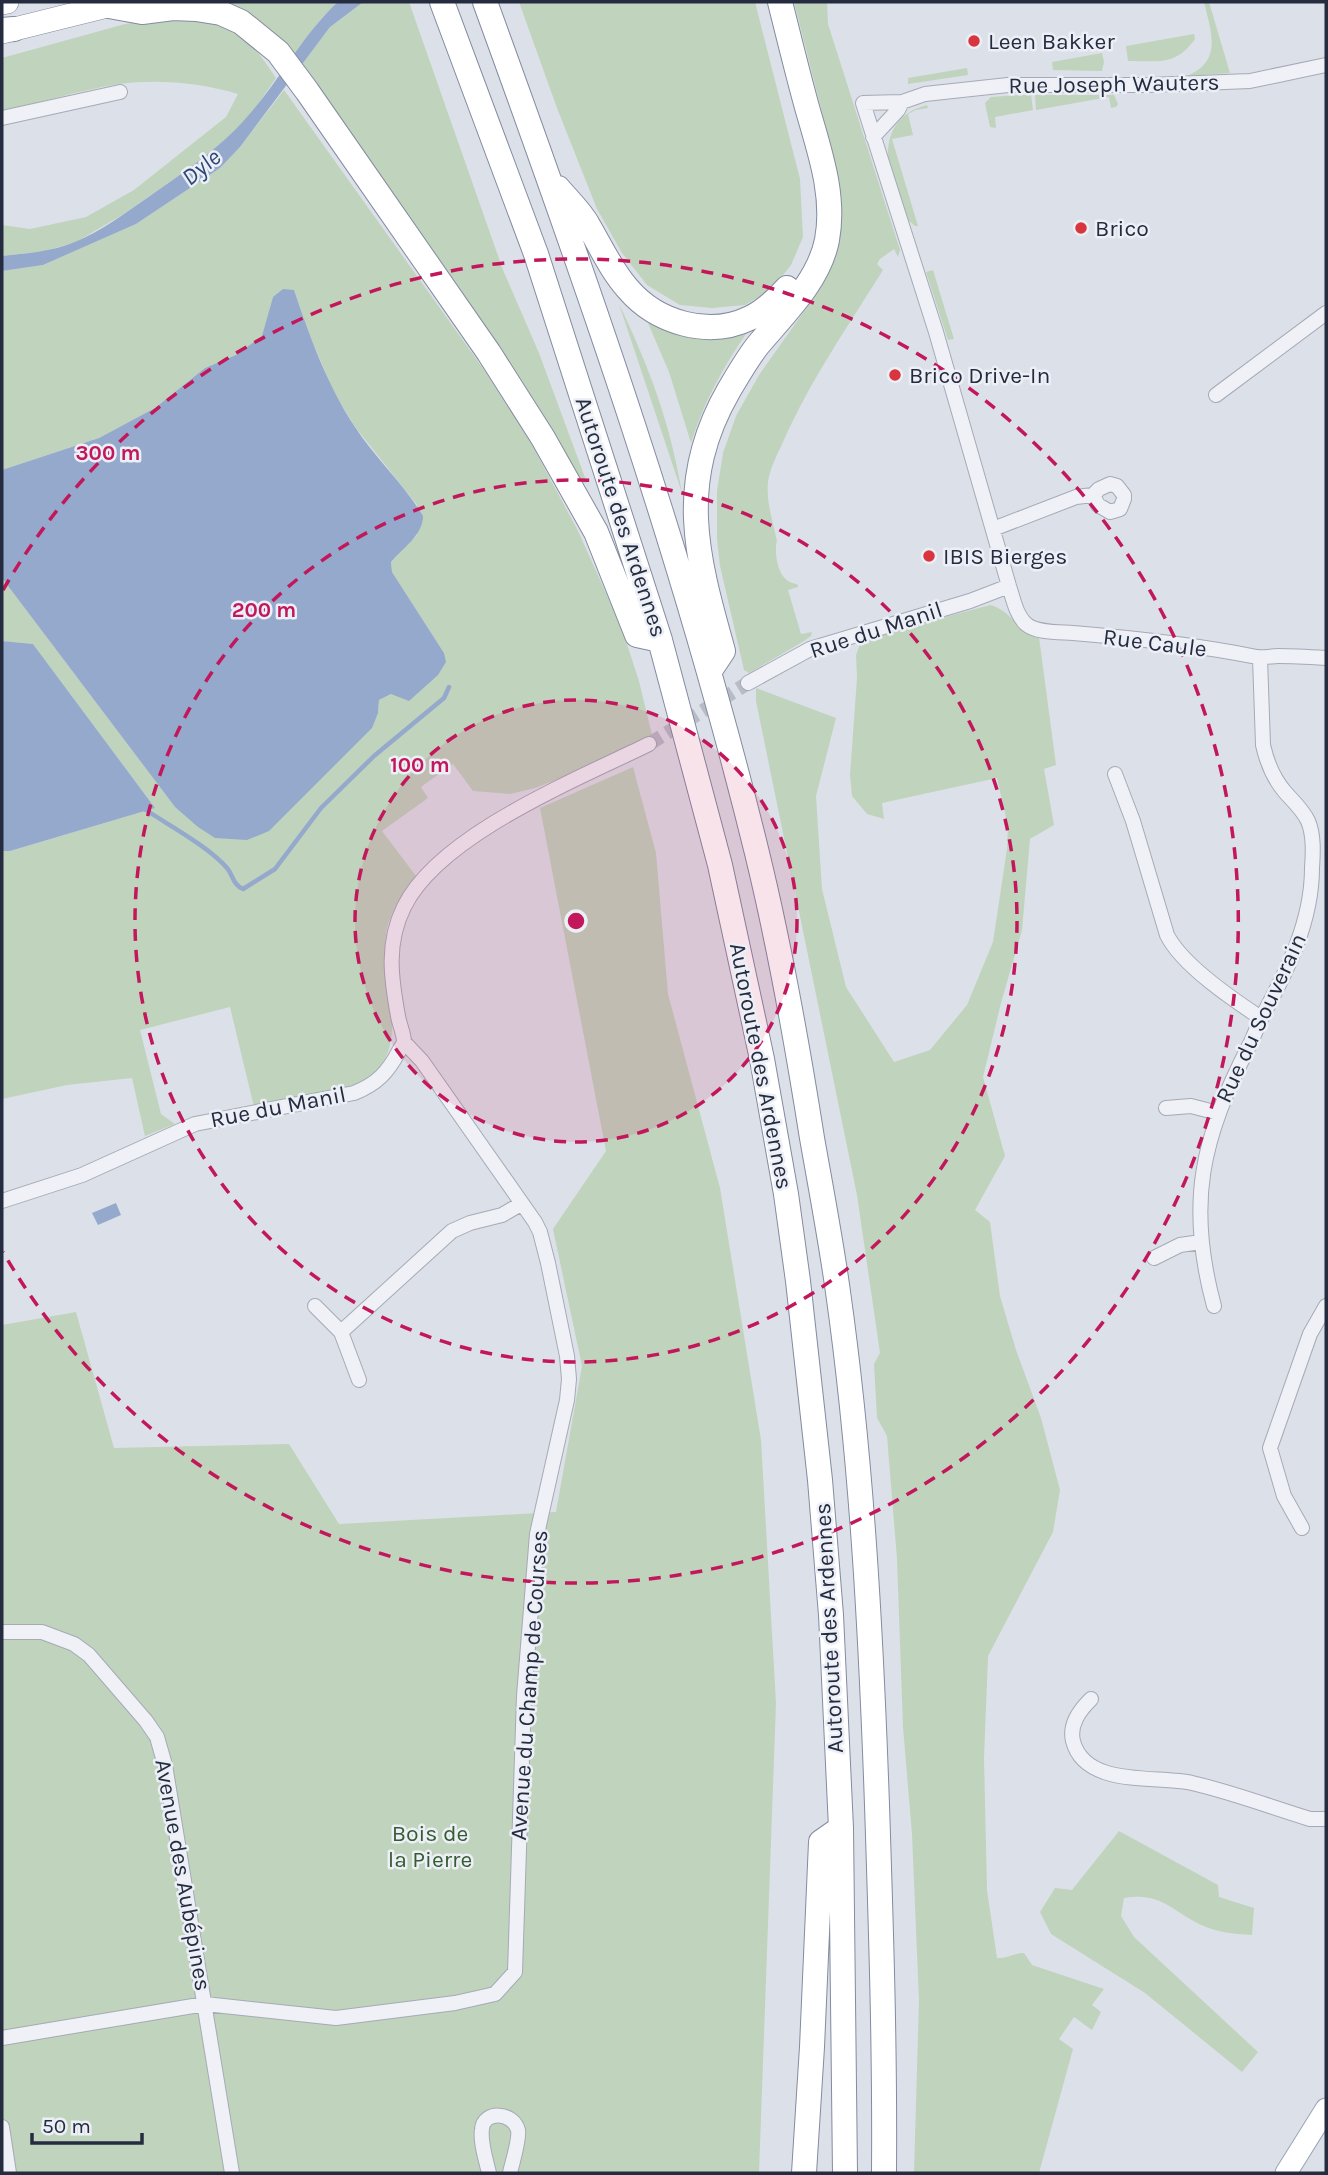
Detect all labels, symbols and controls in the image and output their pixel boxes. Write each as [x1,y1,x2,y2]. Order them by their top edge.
place label: Leen Bakker [988,28,1115,55]
marker: Leen Bakker [966,33,982,49]
street label: Rue Joseph Wauters [1008,69,1220,99]
water label: Dyle [176,143,226,191]
place label: Brico [1095,215,1149,242]
marker: Brico [1073,220,1089,236]
place label: Brico Drive-In [909,362,1050,389]
marker: Brico Drive-In [887,367,903,383]
street label: Autoroute des Ardennes [569,394,673,640]
text: 300 m [76,441,140,465]
place label: IBIS Bierges [943,543,1067,570]
marker: IBIS Bierges [921,548,937,564]
street label: Rue du Manil [806,596,946,664]
text: 200 m [232,598,296,622]
street label: Rue Caule [1102,623,1208,663]
text: 100 m [390,753,450,777]
centre of rings [564,909,588,933]
street label: Rue du Souverain [1210,929,1312,1107]
street label: Autoroute des Ardennes [724,940,798,1192]
street label: Rue du Manil [208,1081,348,1133]
street label: Autoroute des Ardennes [809,1502,849,1754]
street label: Avenue du Champ de Courses [505,1529,553,1841]
street label: Avenue des Aubépines [149,1757,217,1993]
park label: Bois de la Pierre [388,1820,472,1873]
scale bar [32,2102,142,2146]
text: 50 m [42,2114,91,2138]

